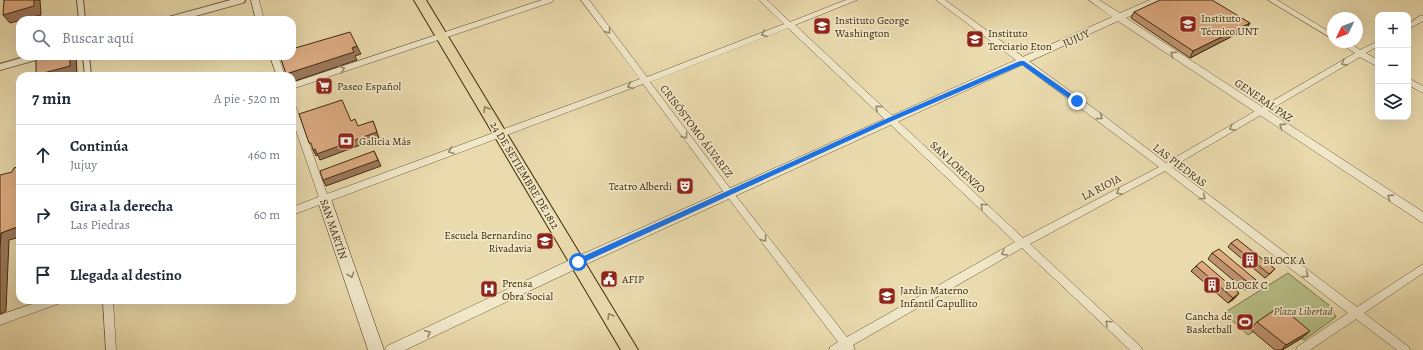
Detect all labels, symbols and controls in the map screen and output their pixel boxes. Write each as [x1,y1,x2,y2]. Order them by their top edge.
place label: Instituto Técnico UNT [1201,11,1258,39]
north arrow [1327,12,1363,48]
map controls [1375,12,1411,120]
button: + [1375,12,1411,48]
place label: Instituto George Washington [834,13,909,41]
school or university icon: Instituto Técnico UNT [1178,14,1198,34]
search box [16,16,296,60]
school or university icon: Instituto George Washington [812,16,832,36]
street label: JUJUY [1060,25,1093,51]
place label: Instituto Terciario Eton [988,26,1052,54]
icon: search [30,27,52,49]
one-way arrow [603,27,610,34]
text: Buscar aquí [62,28,134,48]
school or university icon: Instituto Terciario Eton [965,29,985,49]
one-way arrow [761,30,768,38]
button: − [1375,48,1411,84]
one-way arrow [1171,52,1178,59]
one-way arrow [1341,58,1348,65]
one-way arrow [339,65,346,74]
street label: GENERAL PAZ [1232,75,1296,126]
supermarket icon: Paseo Español [314,76,334,96]
place label: Paseo Español [337,79,401,94]
one-way arrow [626,81,633,89]
street label: CRISÓSTOMO ÁLVAREZ [657,82,737,181]
button: layers [1375,84,1411,120]
text: 7 min [32,87,71,110]
text: A pie · 520 m [214,90,280,107]
route end [1068,92,1086,110]
one-way arrow [875,105,882,112]
one-way arrow [483,106,491,113]
one-way arrow [1095,113,1102,120]
street label: 24 DE SETIEMBRE DE 1812 [486,119,563,232]
one-way arrow [1279,123,1286,131]
one-way arrow [1229,124,1236,131]
bank icon: Galicia Más [336,131,356,151]
one-way arrow [681,131,688,138]
place label: Galicia Más [359,134,411,149]
text: Continúa [70,136,128,156]
street label: SAN LORENZO [927,138,989,197]
street label: LAS PIEDRAS [1150,140,1210,191]
icon: ahead [32,144,54,166]
text: 460 m [248,146,280,163]
one-way arrow [447,147,454,155]
text: Jujuy [70,156,97,173]
street label: LA RIOJA [1079,171,1124,204]
theatre icon: Teatro Alberdi [675,176,695,196]
place label: Teatro Alberdi [609,179,672,194]
one-way arrow [1115,187,1123,194]
one-way arrow [1198,192,1205,199]
one-way arrow [1388,195,1395,202]
text: Gira a la derecha [70,196,173,216]
street label: SAN MARTÍN [316,197,351,261]
icon: right [32,204,54,226]
one-way arrow [980,204,987,211]
text: 60 m [254,206,280,223]
text: Las Piedras [70,216,130,233]
place label: Escuela Bernardino Rivadavia [444,228,533,256]
school or university icon: Escuela Bernardino Rivadavia [535,231,555,251]
one-way arrow [760,235,767,242]
one-way arrow [1001,249,1008,256]
building icon: BLOCK A [1240,250,1260,270]
route start [569,253,587,271]
place label: BLOCK A [1263,253,1306,268]
icon: arrive [32,264,54,286]
text: Llegada al destino [70,265,182,285]
public building icon: AFIP [599,269,619,289]
one-way arrow [1302,271,1309,278]
one-way arrow [346,272,354,279]
place label: AFIP [621,272,644,287]
building icon: BLOCK C [1202,275,1222,295]
place label: Prensa Obra Social [502,276,554,304]
place label: BLOCK C [1225,278,1268,293]
hospital icon: Prensa Obra Social [479,279,499,299]
place label: Jardin Materno Infantil Capullito [900,283,978,311]
school or university icon: Jardin Materno Infantil Capullito [877,286,897,306]
park label: Plaza Libertad [1273,304,1333,319]
place label: Cancha de Basketball [1185,309,1232,337]
sports icon: Cancha de Basketball [1235,312,1255,332]
one-way arrow [607,314,615,321]
one-way arrow [1105,321,1113,328]
one-way arrow [423,330,431,338]

